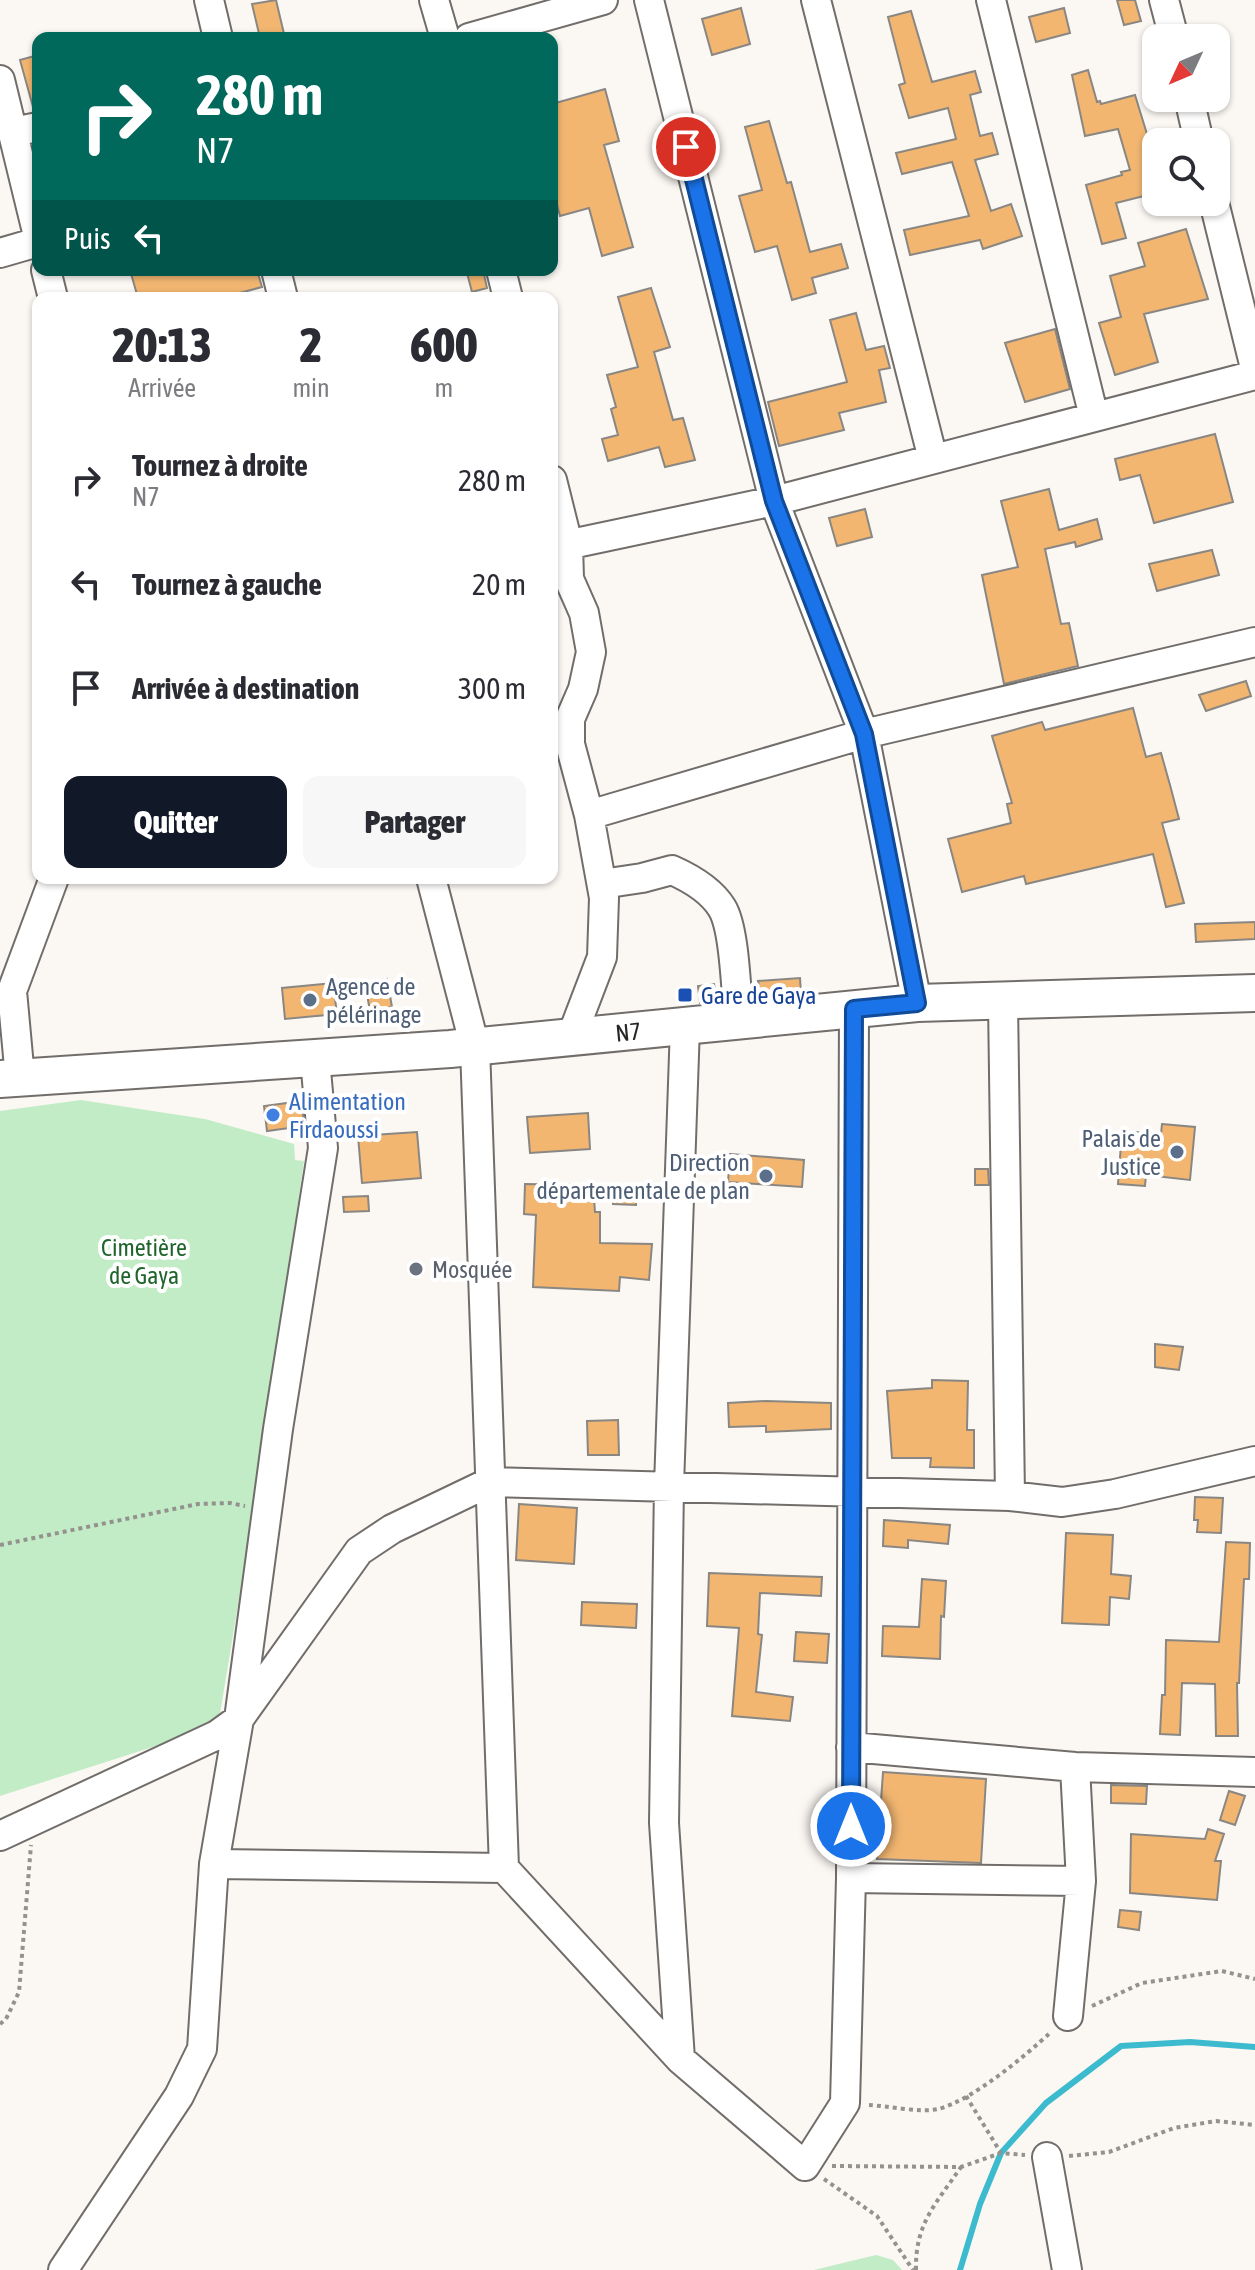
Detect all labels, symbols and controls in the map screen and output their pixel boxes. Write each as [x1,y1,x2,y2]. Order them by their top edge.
north arrow [1142,24,1230,112]
map controls [1142,24,1230,216]
text: 280 m [196,63,323,127]
icon: right [64,64,168,168]
pin [652,113,720,181]
icon: arrive [664,125,708,169]
button: search [1142,128,1230,216]
text: N7 [196,129,234,171]
icon: left [127,216,171,260]
text: Puis [64,221,111,255]
text: 20:13 [112,317,212,372]
text: 2 [300,317,322,372]
text: 600 [410,317,478,372]
text: Arrivée [128,373,196,403]
text: min [292,373,330,403]
text: m [434,373,453,403]
text: Tournez à droite [132,448,308,482]
icon: right [64,458,108,502]
text: 280 m [458,463,526,497]
text: N7 [132,482,160,512]
icon: left [64,562,108,606]
text: Tournez à gauche [132,567,322,601]
text: 20 m [472,567,526,601]
icon: arrive [64,666,108,710]
text: Arrivée à destination [132,671,359,705]
text: 300 m [458,671,526,705]
button: Quitter [64,776,287,868]
button: Partager [303,776,526,868]
place label: Agence de pélérinage [326,973,421,1028]
place label: Gare de Gaya [701,982,816,1009]
marker: Gare de Gaya [676,986,694,1004]
marker: Agence de pélérinage [301,991,319,1009]
street label: N7 [614,1017,642,1046]
place label: Alimentation Firdaoussi [289,1088,406,1143]
marker: Alimentation Firdaoussi [264,1106,282,1124]
place label: Palais de Justice [1081,1125,1161,1180]
marker: Palais de Justice [1168,1143,1186,1161]
place label: Direction départementale de plan [536,1149,750,1204]
marker: Direction départementale de plan [757,1167,775,1185]
park label: Cimetière de Gaya [101,1234,187,1289]
place label: Mosquée [432,1256,512,1283]
marker: Mosquée [407,1260,425,1278]
position arrow [809,1784,893,1868]

